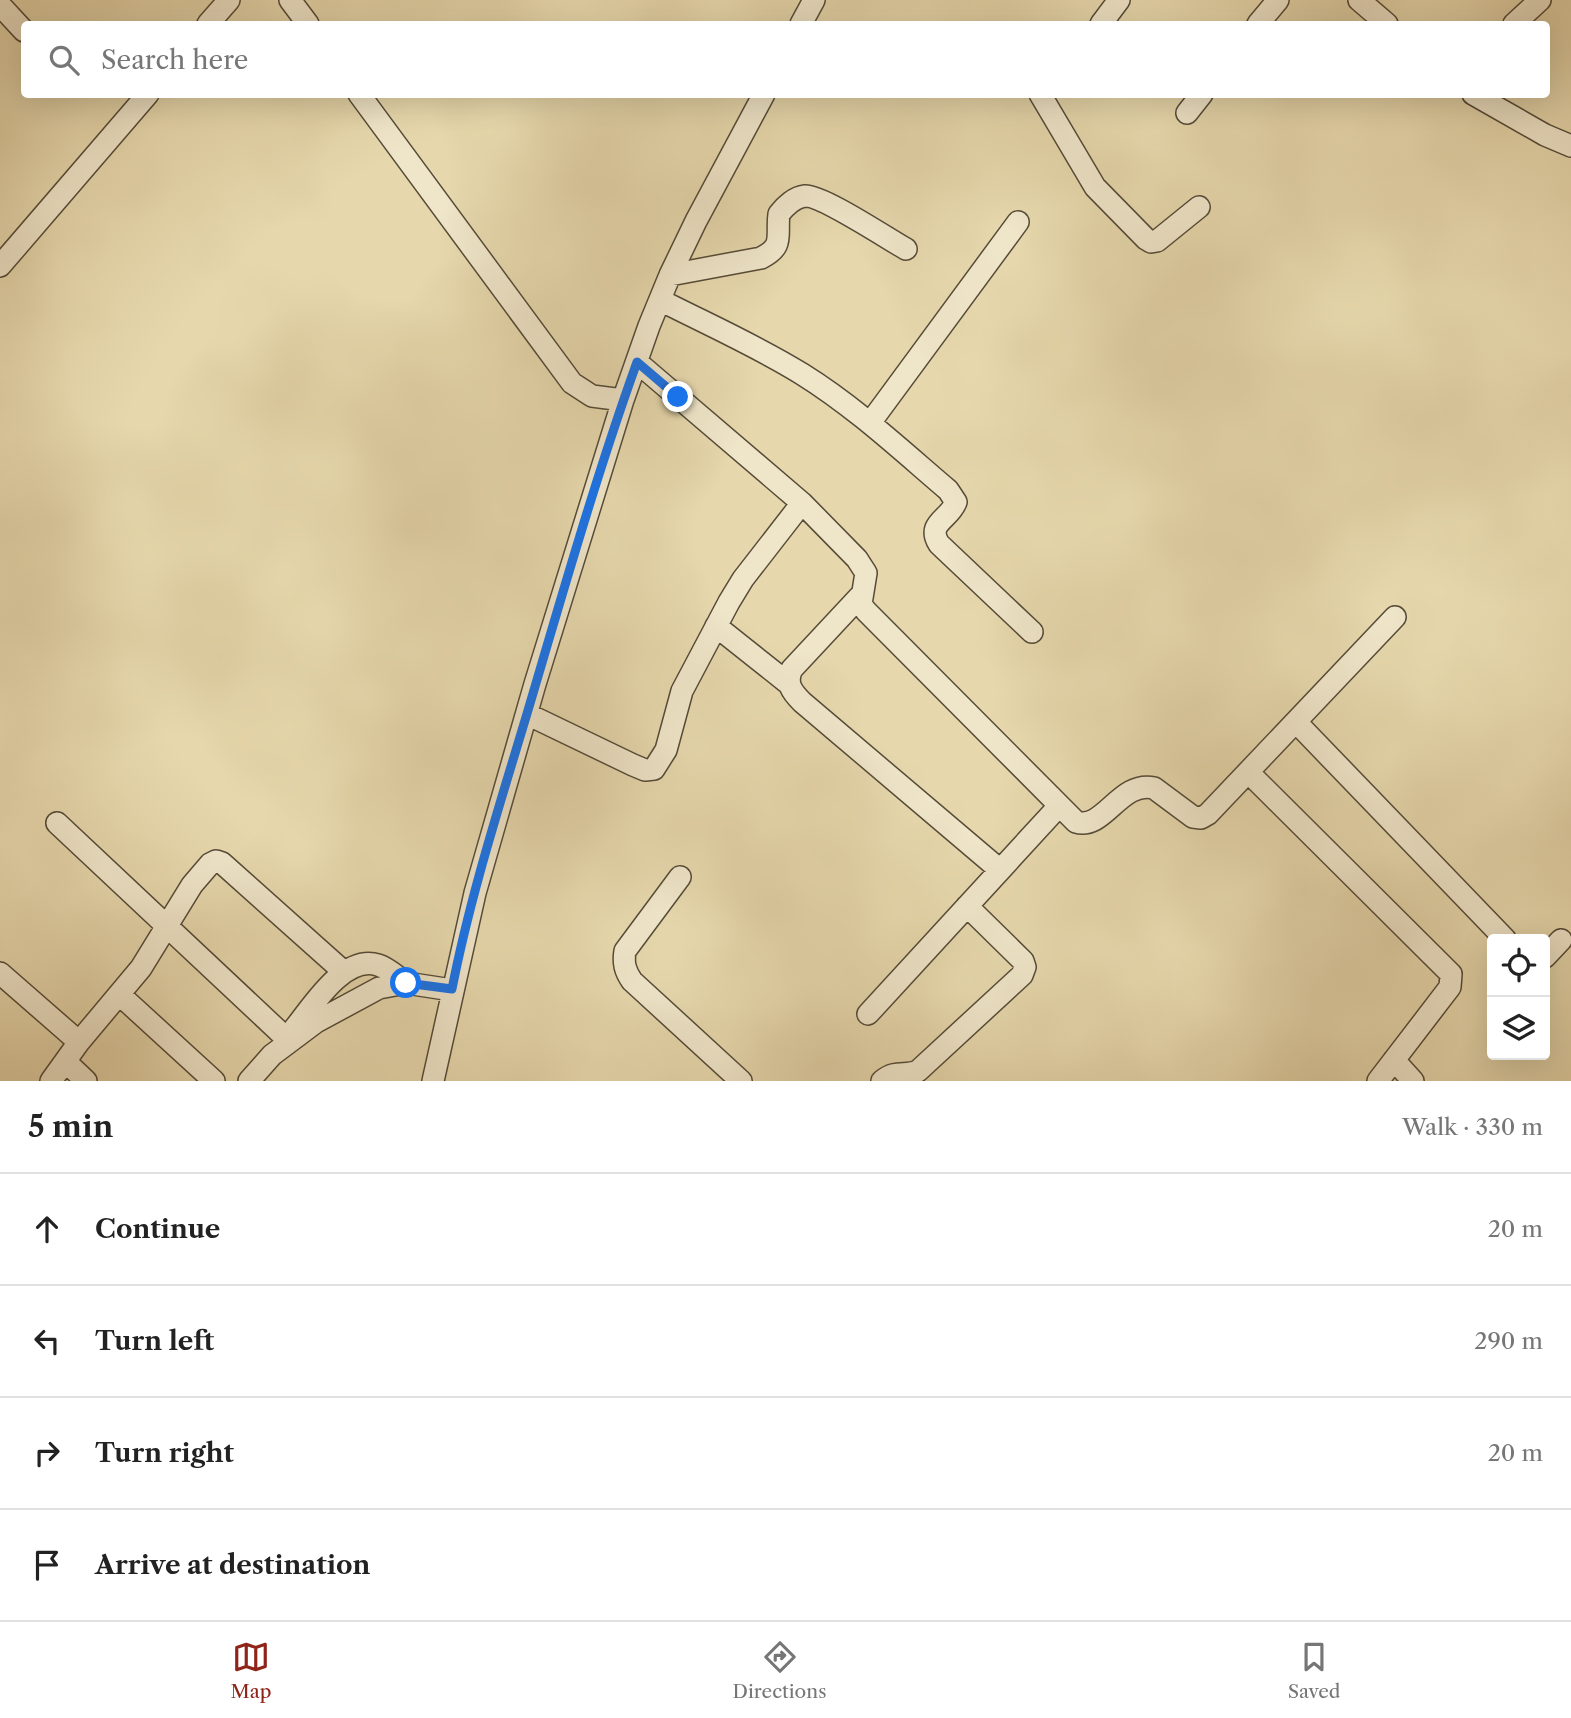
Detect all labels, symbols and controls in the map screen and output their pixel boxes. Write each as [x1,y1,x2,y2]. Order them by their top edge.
search box [21,21,1550,98]
icon: search [45,41,83,79]
text: Search here [101,44,248,76]
route end [662,381,693,412]
map controls [1487,934,1550,1060]
button: locate [1487,934,1550,997]
route start [390,967,421,998]
button: layers [1487,997,1550,1060]
text: 5 min [28,1108,113,1145]
text: Walk · 330 m [1402,1113,1543,1141]
icon: ahead [28,1210,66,1248]
text: Continue [95,1213,220,1245]
text: 20 m [1488,1215,1543,1243]
icon: left [28,1322,66,1360]
text: Turn left [95,1325,214,1357]
text: 290 m [1474,1327,1543,1355]
icon: right [28,1434,66,1472]
text: Turn right [95,1437,234,1469]
text: 20 m [1488,1439,1543,1467]
icon: arrive [28,1546,66,1584]
text: Arrive at destination [95,1549,370,1581]
tab: Map [231,1638,271,1703]
tab: Directions [733,1638,826,1703]
tab: Saved [1288,1638,1340,1703]

